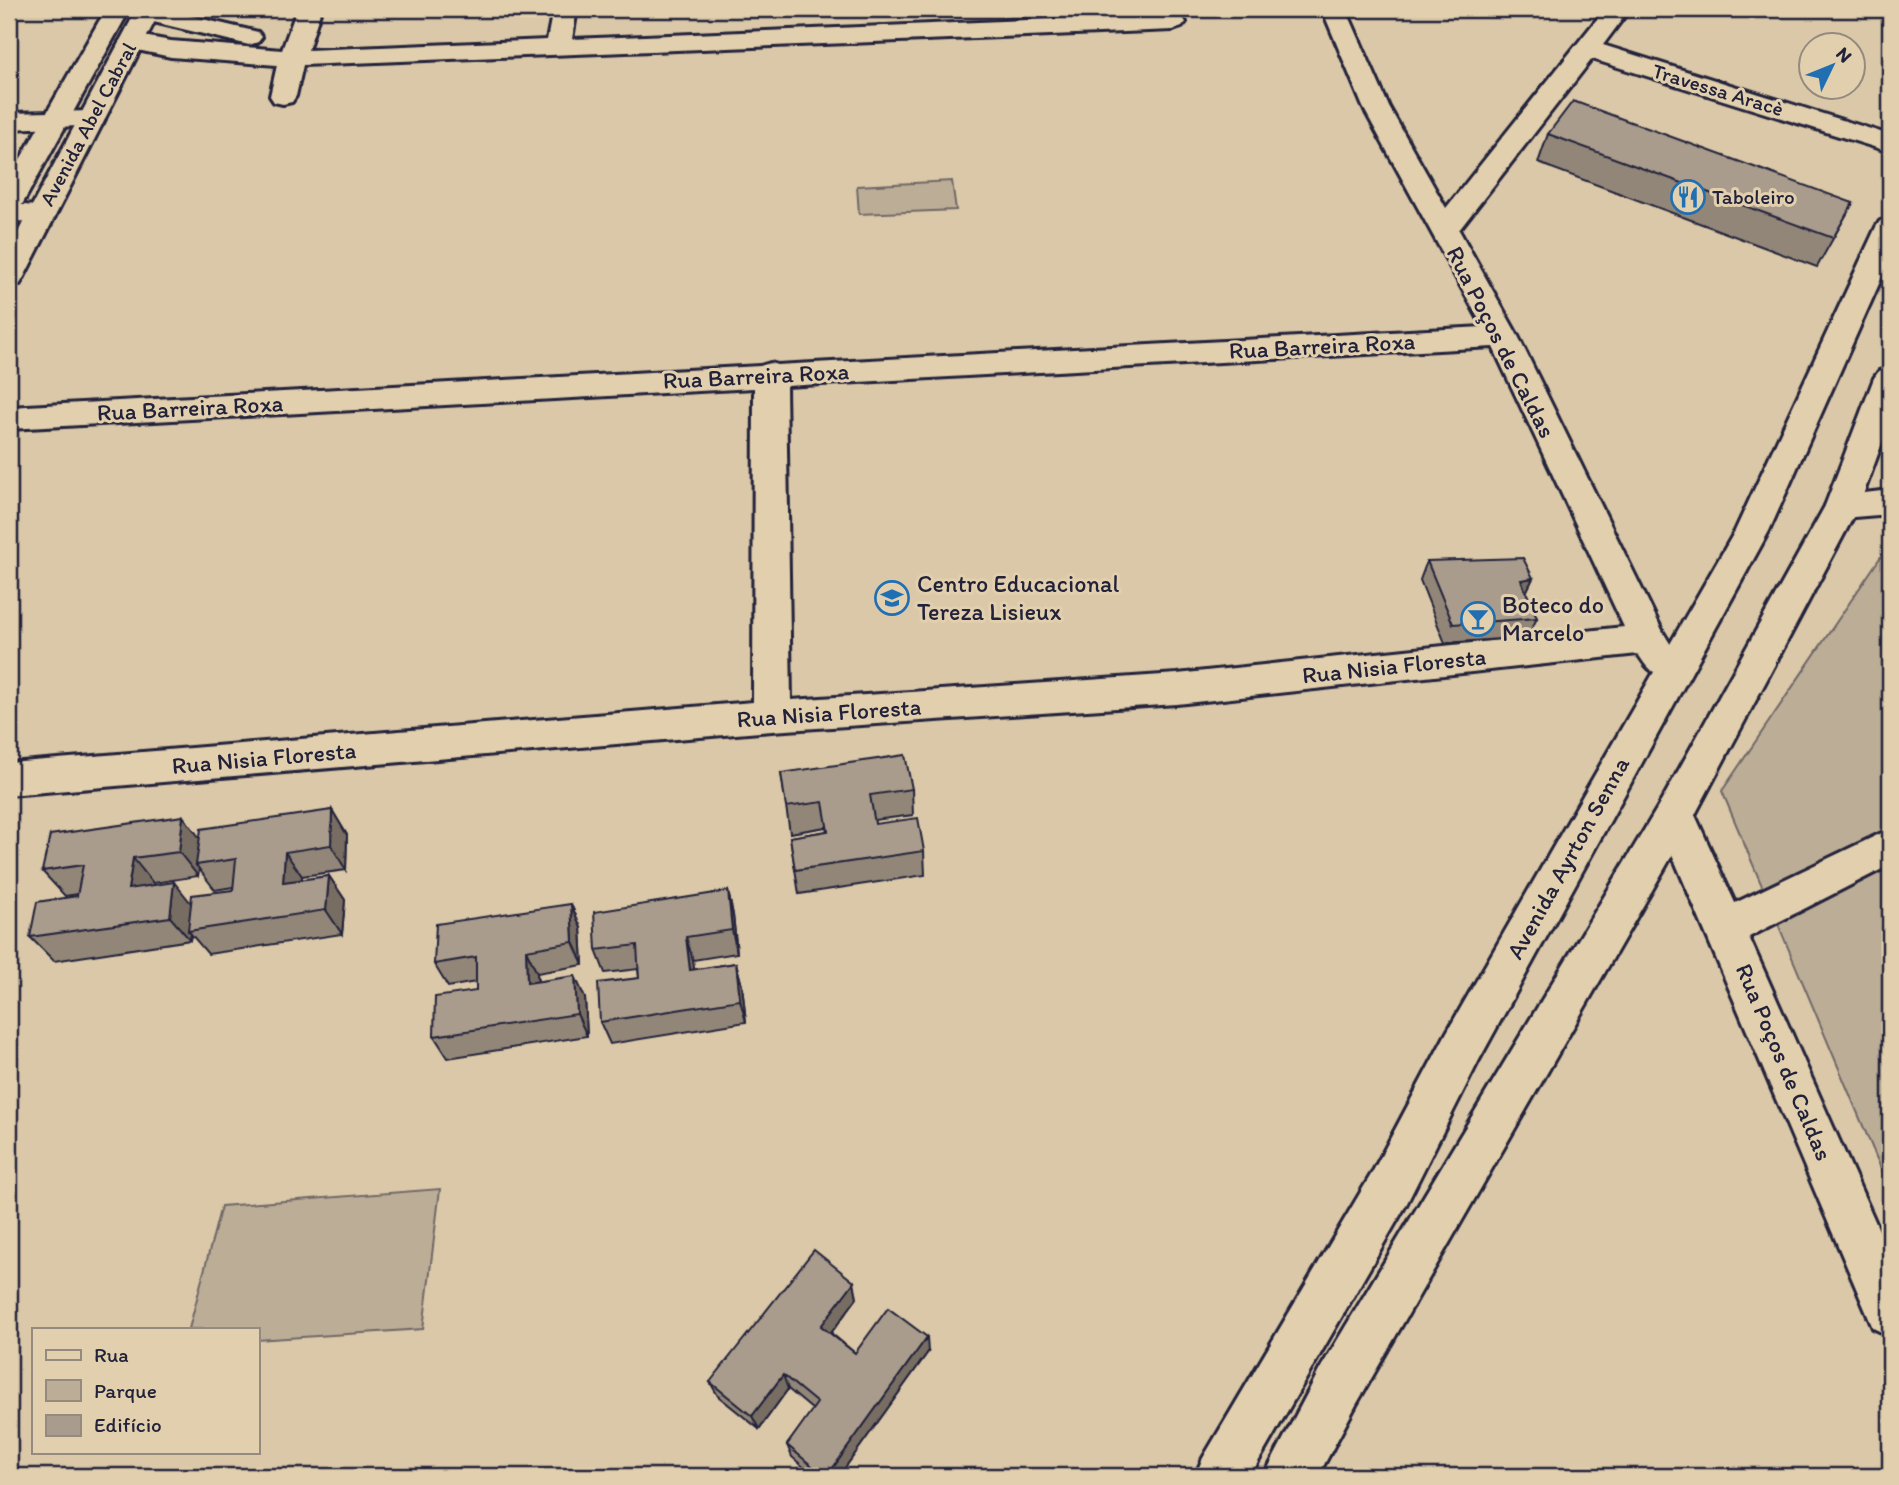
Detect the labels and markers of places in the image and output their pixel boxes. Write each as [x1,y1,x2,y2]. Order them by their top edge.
restaurant icon: Taboleiro [1669,178,1707,216]
place label: Taboleiro [1712,184,1795,209]
place label: Centro Educacional Tereza Lisieux [917,569,1119,626]
school or university icon: Centro Educacional Tereza Lisieux [873,579,911,617]
place label: Boteco do Marcelo [1502,590,1604,647]
bar icon: Boteco do Marcelo [1459,600,1497,638]

